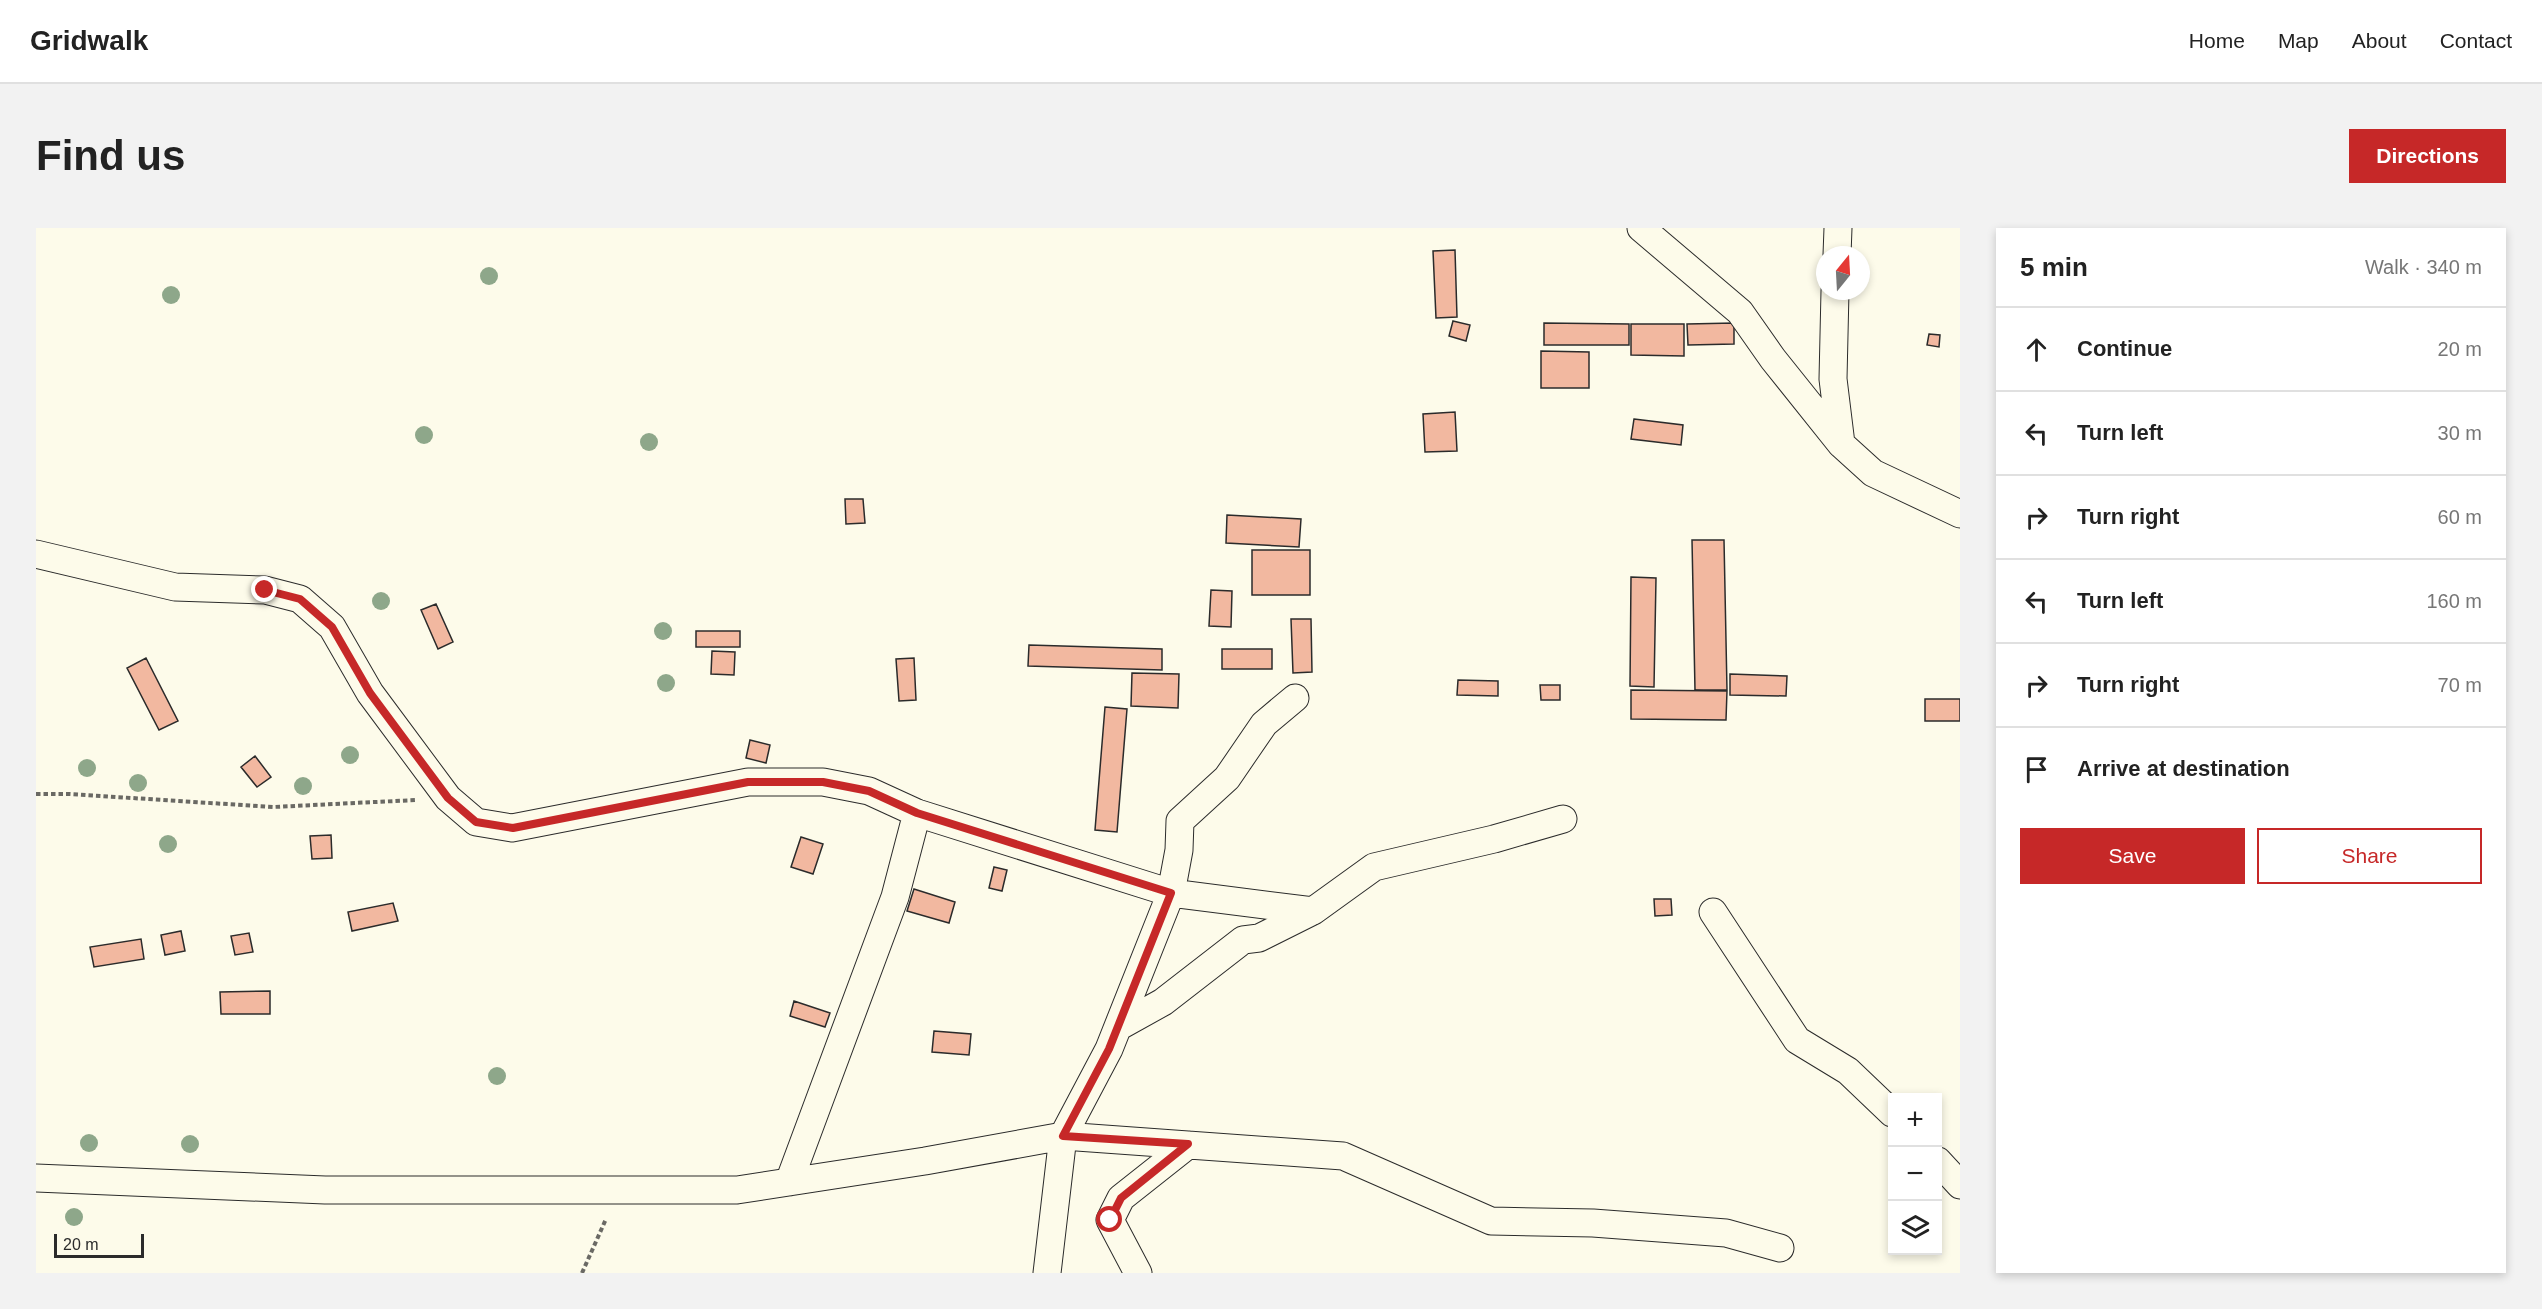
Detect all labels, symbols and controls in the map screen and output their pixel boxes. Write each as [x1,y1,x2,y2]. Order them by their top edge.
text: Gridwalk [30,25,148,56]
text: Home [2189,29,2245,52]
text: Map [2278,29,2319,52]
text: About [2352,29,2407,52]
text: Contact [2440,29,2512,52]
button: Directions [2349,129,2506,183]
text: Find us [36,132,185,179]
north arrow [1816,246,1870,300]
text: 5 min [2020,252,2088,282]
text: Walk · 340 m [2365,256,2482,278]
icon: ahead [2020,333,2053,366]
text: Continue [2077,336,2172,361]
text: 20 m [2438,338,2482,360]
icon: left [2020,417,2053,450]
text: Turn left [2077,420,2163,445]
text: 30 m [2438,422,2482,444]
icon: right [2020,501,2053,534]
text: Turn right [2077,504,2179,529]
text: 60 m [2438,506,2482,528]
route end [251,576,277,602]
icon: left [2020,585,2053,618]
text: Turn left [2077,588,2163,613]
text: 160 m [2426,590,2482,612]
icon: right [2020,669,2053,702]
text: Turn right [2077,672,2179,697]
text: 70 m [2438,674,2482,696]
icon: arrive [2020,753,2053,786]
text: Arrive at destination [2077,756,2290,781]
button: Save [2020,828,2245,884]
button: Share [2257,828,2482,884]
map controls [1888,1093,1942,1255]
button: + [1888,1093,1942,1147]
button: − [1888,1147,1942,1201]
button: layers [1888,1201,1942,1255]
route start [1096,1206,1122,1232]
scale bar [54,1231,144,1258]
text: 20 m [63,1236,99,1253]

